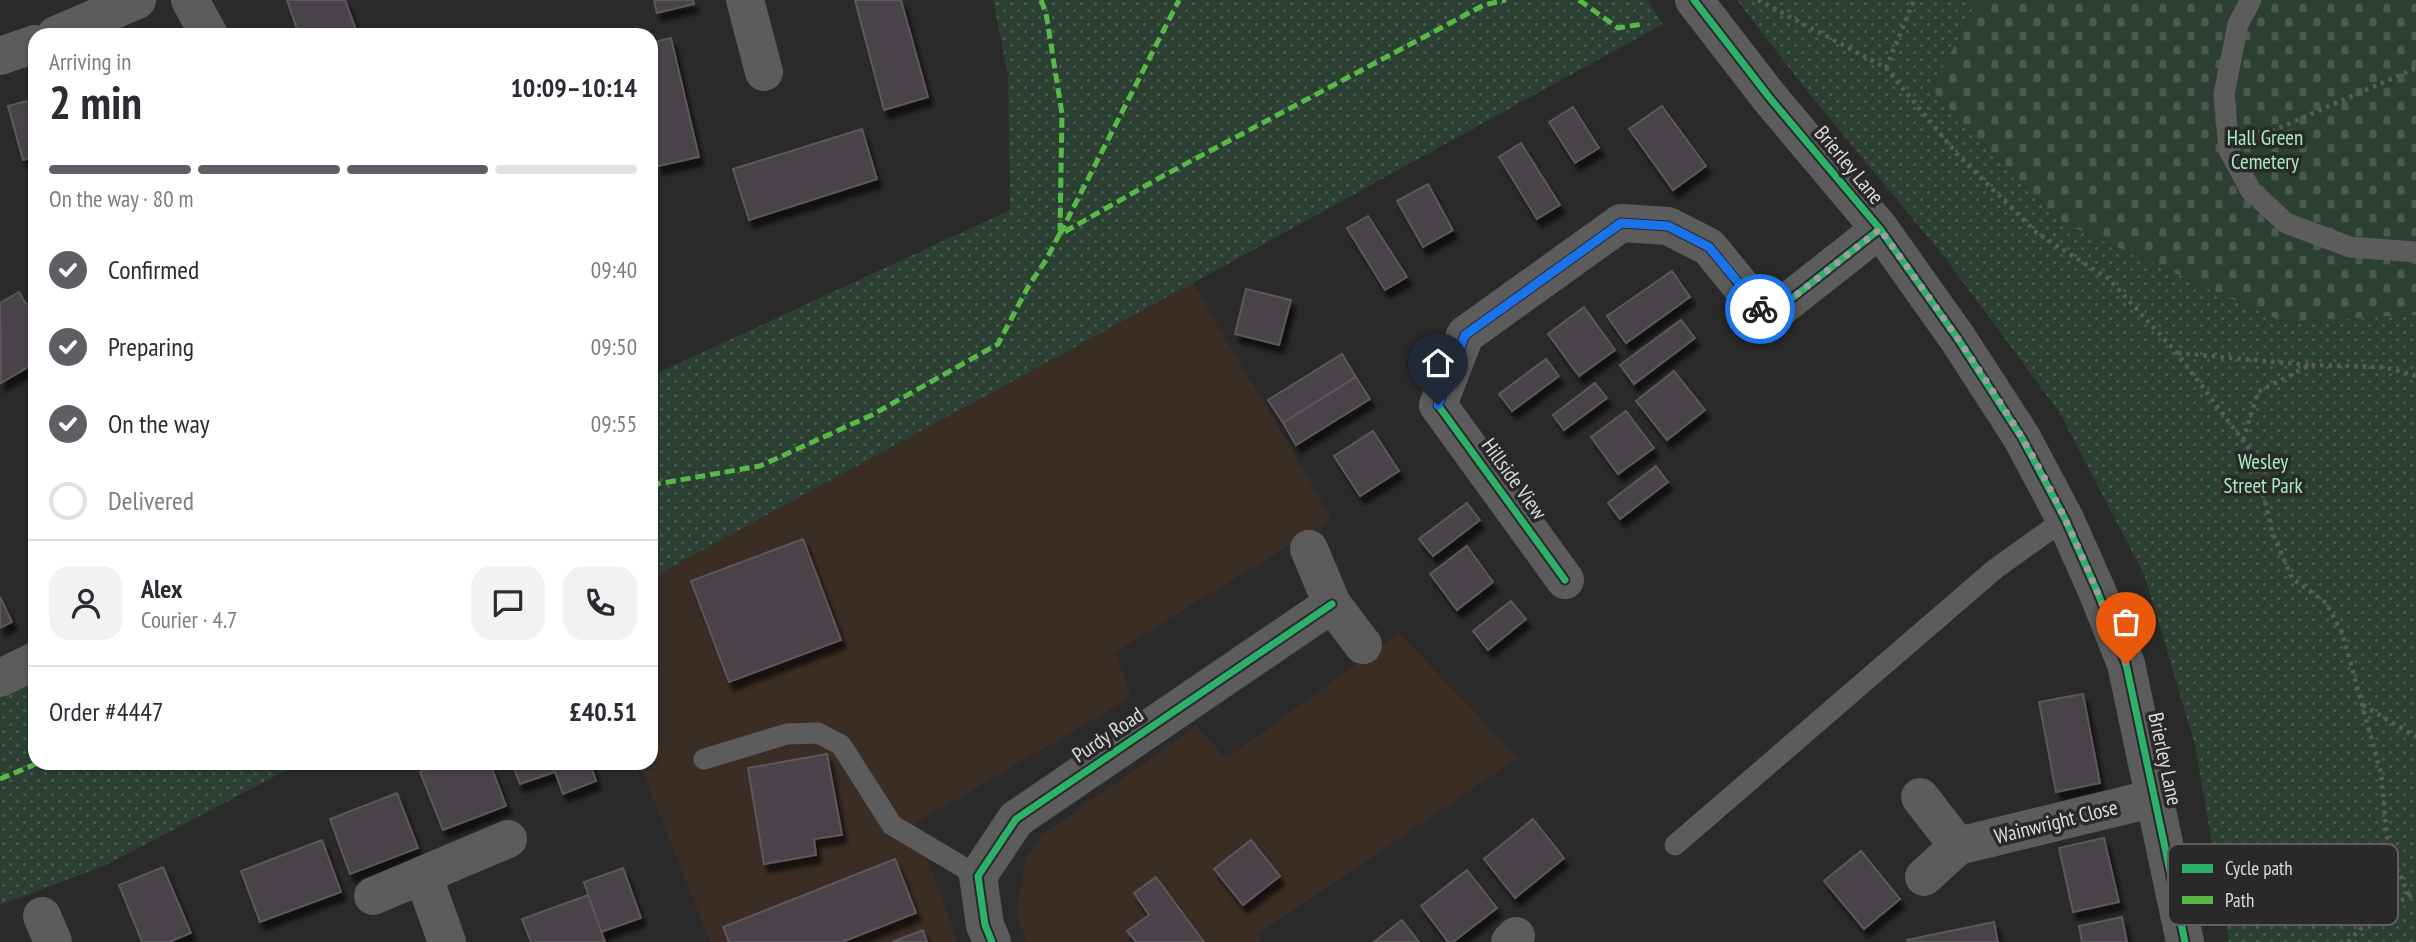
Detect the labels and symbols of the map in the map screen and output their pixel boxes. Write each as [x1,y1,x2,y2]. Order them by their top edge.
street label: Brierley Lane [1809,120,1890,209]
park label: Hall Green Cemetery [2227,124,2303,175]
courier [1725,274,1795,344]
pin [1408,333,1468,405]
street label: Hillside View [1476,433,1553,525]
park label: Wesley Street Park [2223,448,2303,499]
pin [2096,592,2156,664]
street label: Purdy Road [1067,701,1149,768]
street label: Brierley Lane [2142,710,2188,808]
street label: Wainwright Close [1991,793,2120,850]
legend [2168,844,2398,925]
text: Cycle path [2225,856,2293,880]
text: Path [2225,888,2254,912]

